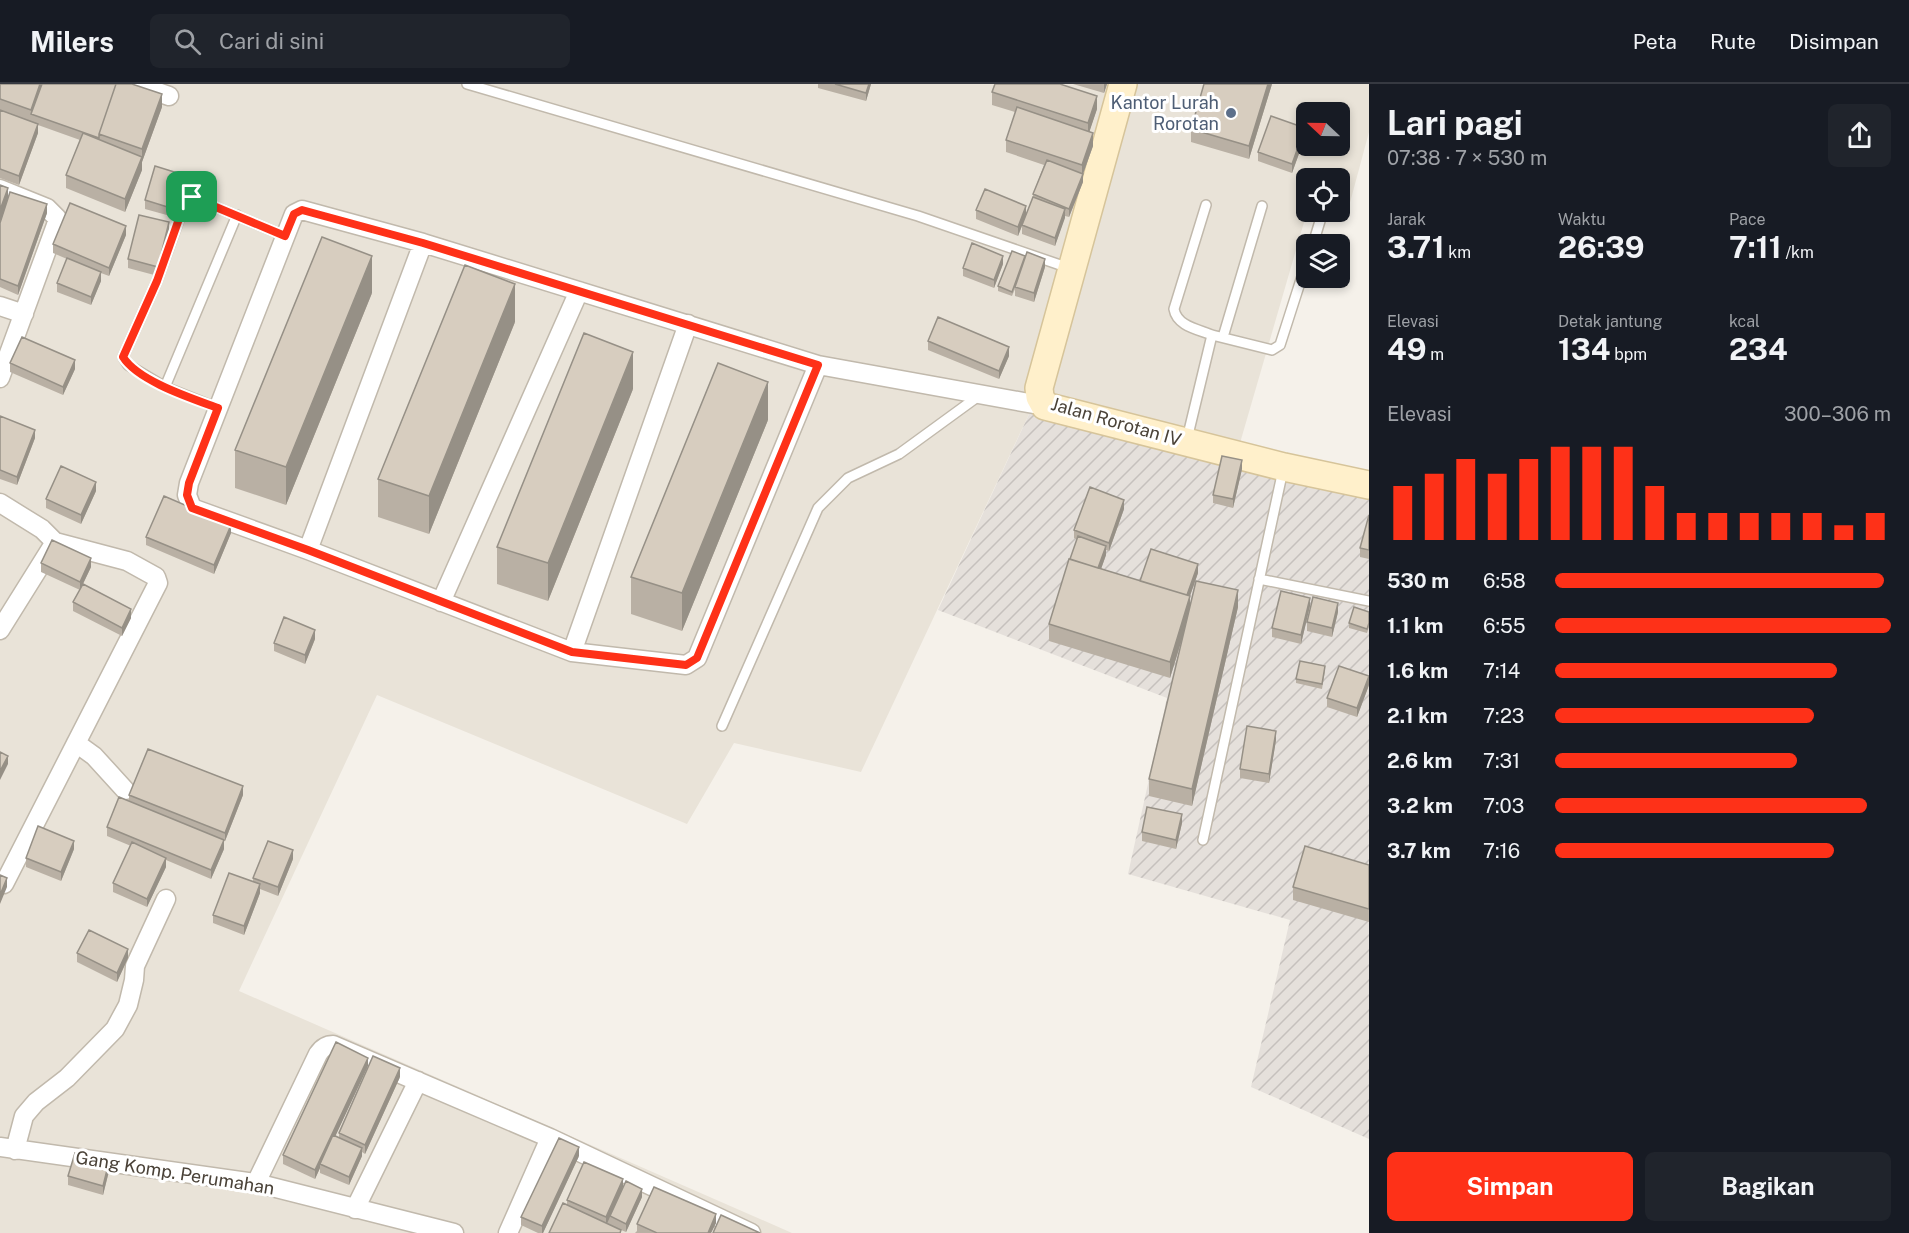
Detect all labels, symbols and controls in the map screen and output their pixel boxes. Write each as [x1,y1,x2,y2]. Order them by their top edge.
search box [150,14,570,68]
text: Milers [30,25,114,58]
icon: search [171,25,204,58]
text: Cari di sini [219,28,324,54]
text: Peta [1633,29,1677,54]
text: Rute [1710,29,1756,54]
text: Disimpan [1789,29,1879,54]
place label: Kantor Lurah Rorotan [1111,92,1219,134]
north arrow [1296,102,1350,156]
map controls [1296,102,1350,288]
text: Lari pagi [1387,104,1523,142]
button: share [1828,104,1891,167]
marker: Kantor Lurah Rorotan [1224,106,1238,120]
text: 07:38 · 7 × 530 m [1387,146,1547,170]
button: locate [1296,168,1350,222]
pin [166,171,217,222]
icon: arrive [175,180,208,213]
text: Jarak [1387,210,1426,229]
text: Waktu [1558,210,1606,229]
text: Pace [1729,210,1766,229]
text: 3.71 [1387,229,1444,265]
text: 26:39 [1558,229,1645,265]
text: 7:11 [1729,229,1782,265]
button: layers [1296,234,1350,288]
text: km [1444,243,1471,262]
text: /km [1782,243,1814,262]
text: Elevasi [1387,312,1439,331]
text: Detak jantung [1558,312,1662,331]
text: kcal [1729,312,1760,331]
text: 49 [1387,331,1426,367]
text: 134 [1558,331,1610,367]
text: 234 [1729,331,1788,367]
text: m [1426,345,1444,364]
text: bpm [1610,345,1647,364]
street label: Jalan Rorotan IV [1049,393,1184,450]
text: Elevasi [1387,402,1452,426]
text: 300–306 m [1784,402,1891,426]
text: 530 m [1387,569,1449,593]
text: 6:58 [1483,569,1526,593]
text: 1.1 km [1387,614,1444,638]
text: 6:55 [1483,614,1526,638]
text: 1.6 km [1387,659,1448,683]
text: 7:14 [1483,659,1520,683]
text: 2.1 km [1387,704,1448,728]
text: 7:23 [1483,704,1524,728]
text: 2.6 km [1387,749,1452,773]
text: 7:31 [1483,749,1520,773]
text: 3.2 km [1387,794,1453,818]
text: 7:03 [1483,794,1524,818]
text: 3.7 km [1387,839,1451,863]
text: 7:16 [1483,839,1520,863]
street label: Gang Komp. Perumahan [74,1146,276,1199]
button: Simpan [1387,1152,1633,1221]
button: Bagikan [1645,1152,1891,1221]

